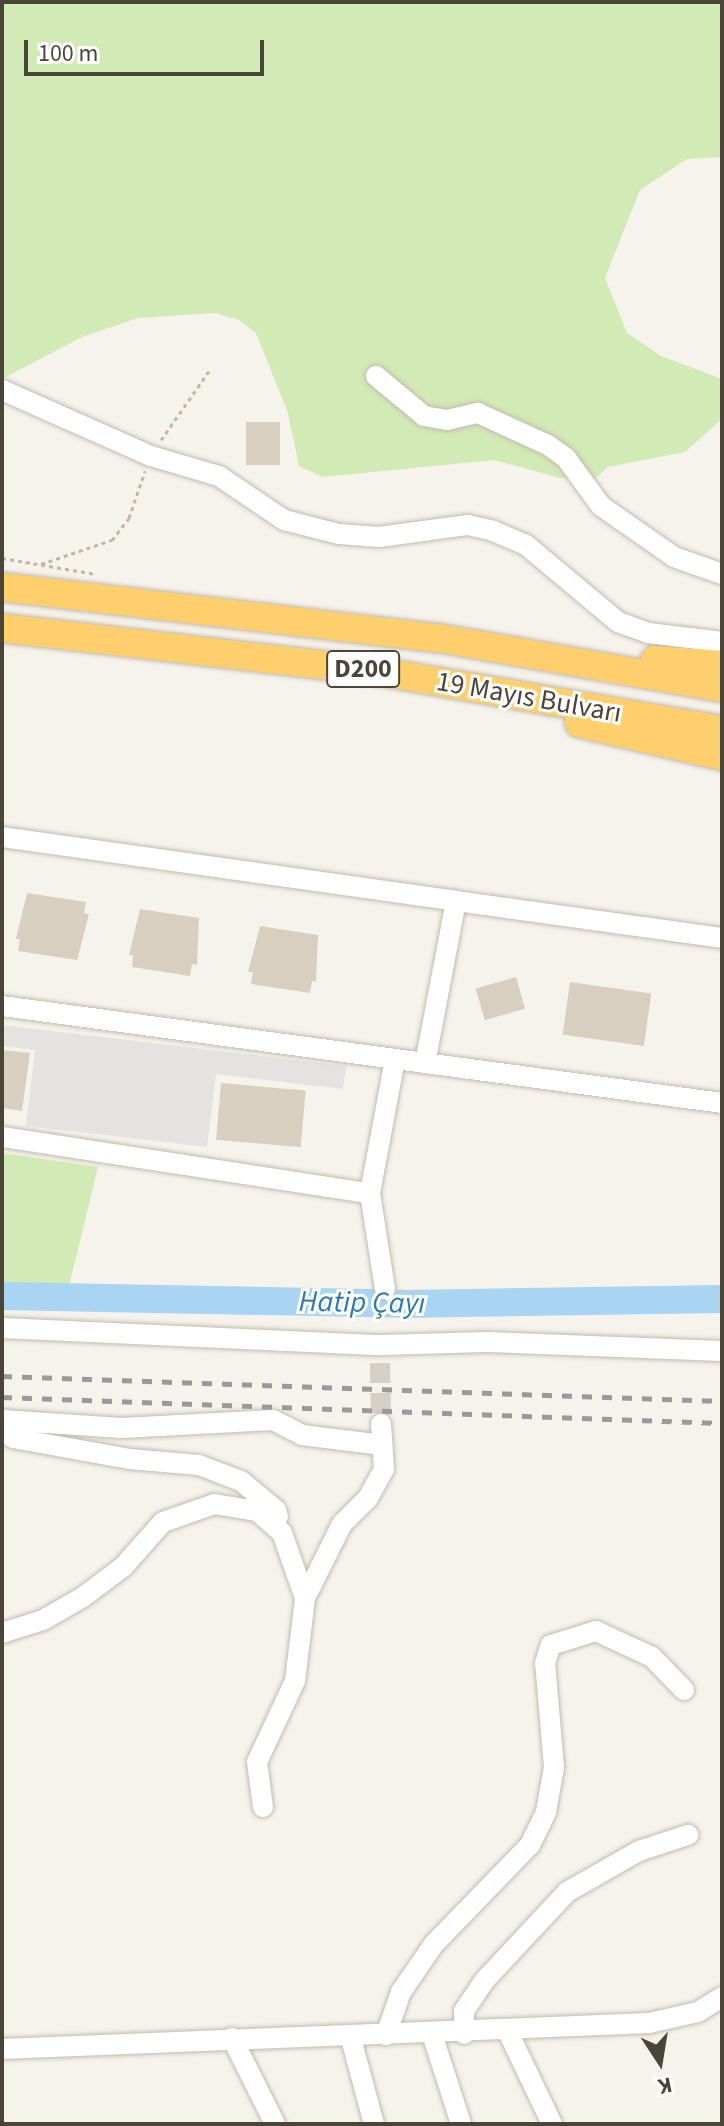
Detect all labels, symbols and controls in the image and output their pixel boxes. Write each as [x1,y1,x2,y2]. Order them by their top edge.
scale bar [28,24,268,74]
text: 100 m [38,36,98,71]
road number: D200 [325,647,401,691]
street label: 19 Mayıs Bulvarı [434,664,624,730]
water label: Hatip Çayı [298,1284,426,1322]
north arrow [620,2022,700,2102]
text: K [655,2068,675,2103]

